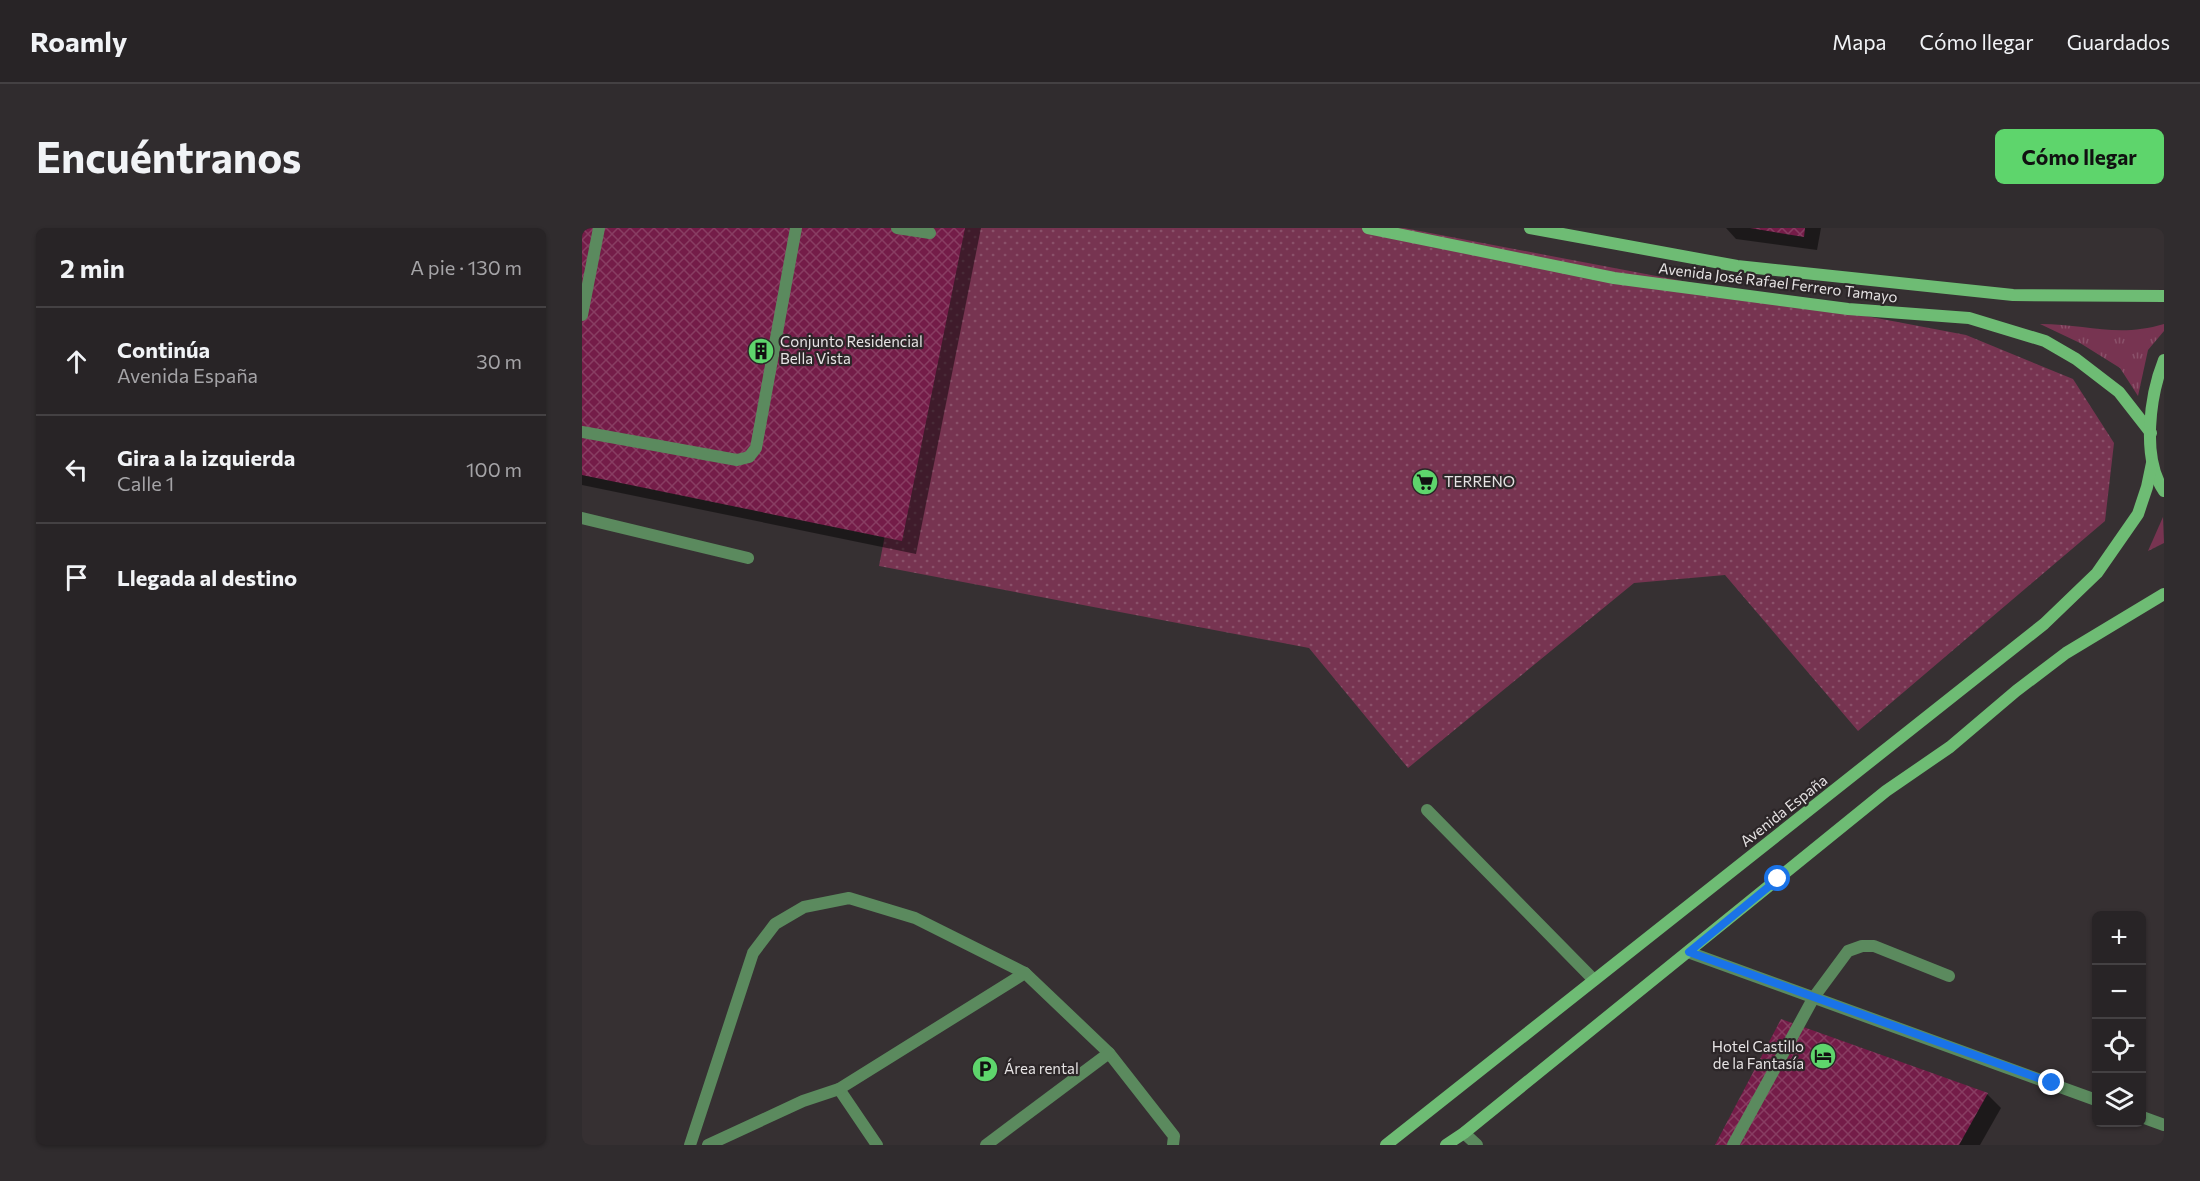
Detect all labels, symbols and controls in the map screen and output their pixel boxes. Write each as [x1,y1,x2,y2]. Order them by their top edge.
text: Roamly [30,24,127,58]
text: Mapa [1832,29,1887,54]
text: Cómo llegar [1920,29,2034,54]
text: Guardados [2067,29,2170,54]
button: Cómo llegar [1995,129,2164,184]
text: Encuéntranos [36,130,301,182]
text: 2 min [60,252,125,283]
text: A pie · 130 m [410,255,522,279]
street label: Avenida José Rafael Ferrero Tamayo [1658,258,1899,306]
place label: Conjunto Residencial Bella Vista [780,332,923,367]
text: Continúa [117,336,210,363]
building icon: Conjunto Residencial Bella Vista [746,336,776,366]
icon: ahead [60,345,93,378]
text: 30 m [476,349,522,373]
text: Avenida España [117,363,258,387]
text: Gira a la izquierda [117,444,295,471]
icon: left [60,453,93,486]
text: 100 m [466,457,522,481]
supermarket icon: TERRENO [1410,467,1440,497]
text: Calle 1 [117,471,174,495]
place label: TERRENO [1444,472,1515,490]
icon: arrive [60,561,93,594]
text: Llegada al destino [117,564,297,591]
street label: Avenida España [1736,771,1831,850]
route start [1764,865,1790,891]
map controls [2092,911,2146,1127]
button: + [2092,911,2146,965]
button: − [2092,965,2146,1019]
button: locate [2092,1019,2146,1073]
place label: Hotel Castillo de la Fantasía [1712,1037,1804,1072]
hotel icon: Hotel Castillo de la Fantasía [1808,1041,1838,1071]
parking icon: Área rental [970,1054,1000,1084]
place label: Área rental [1004,1058,1079,1077]
route end [2038,1069,2064,1095]
button: layers [2092,1073,2146,1127]

